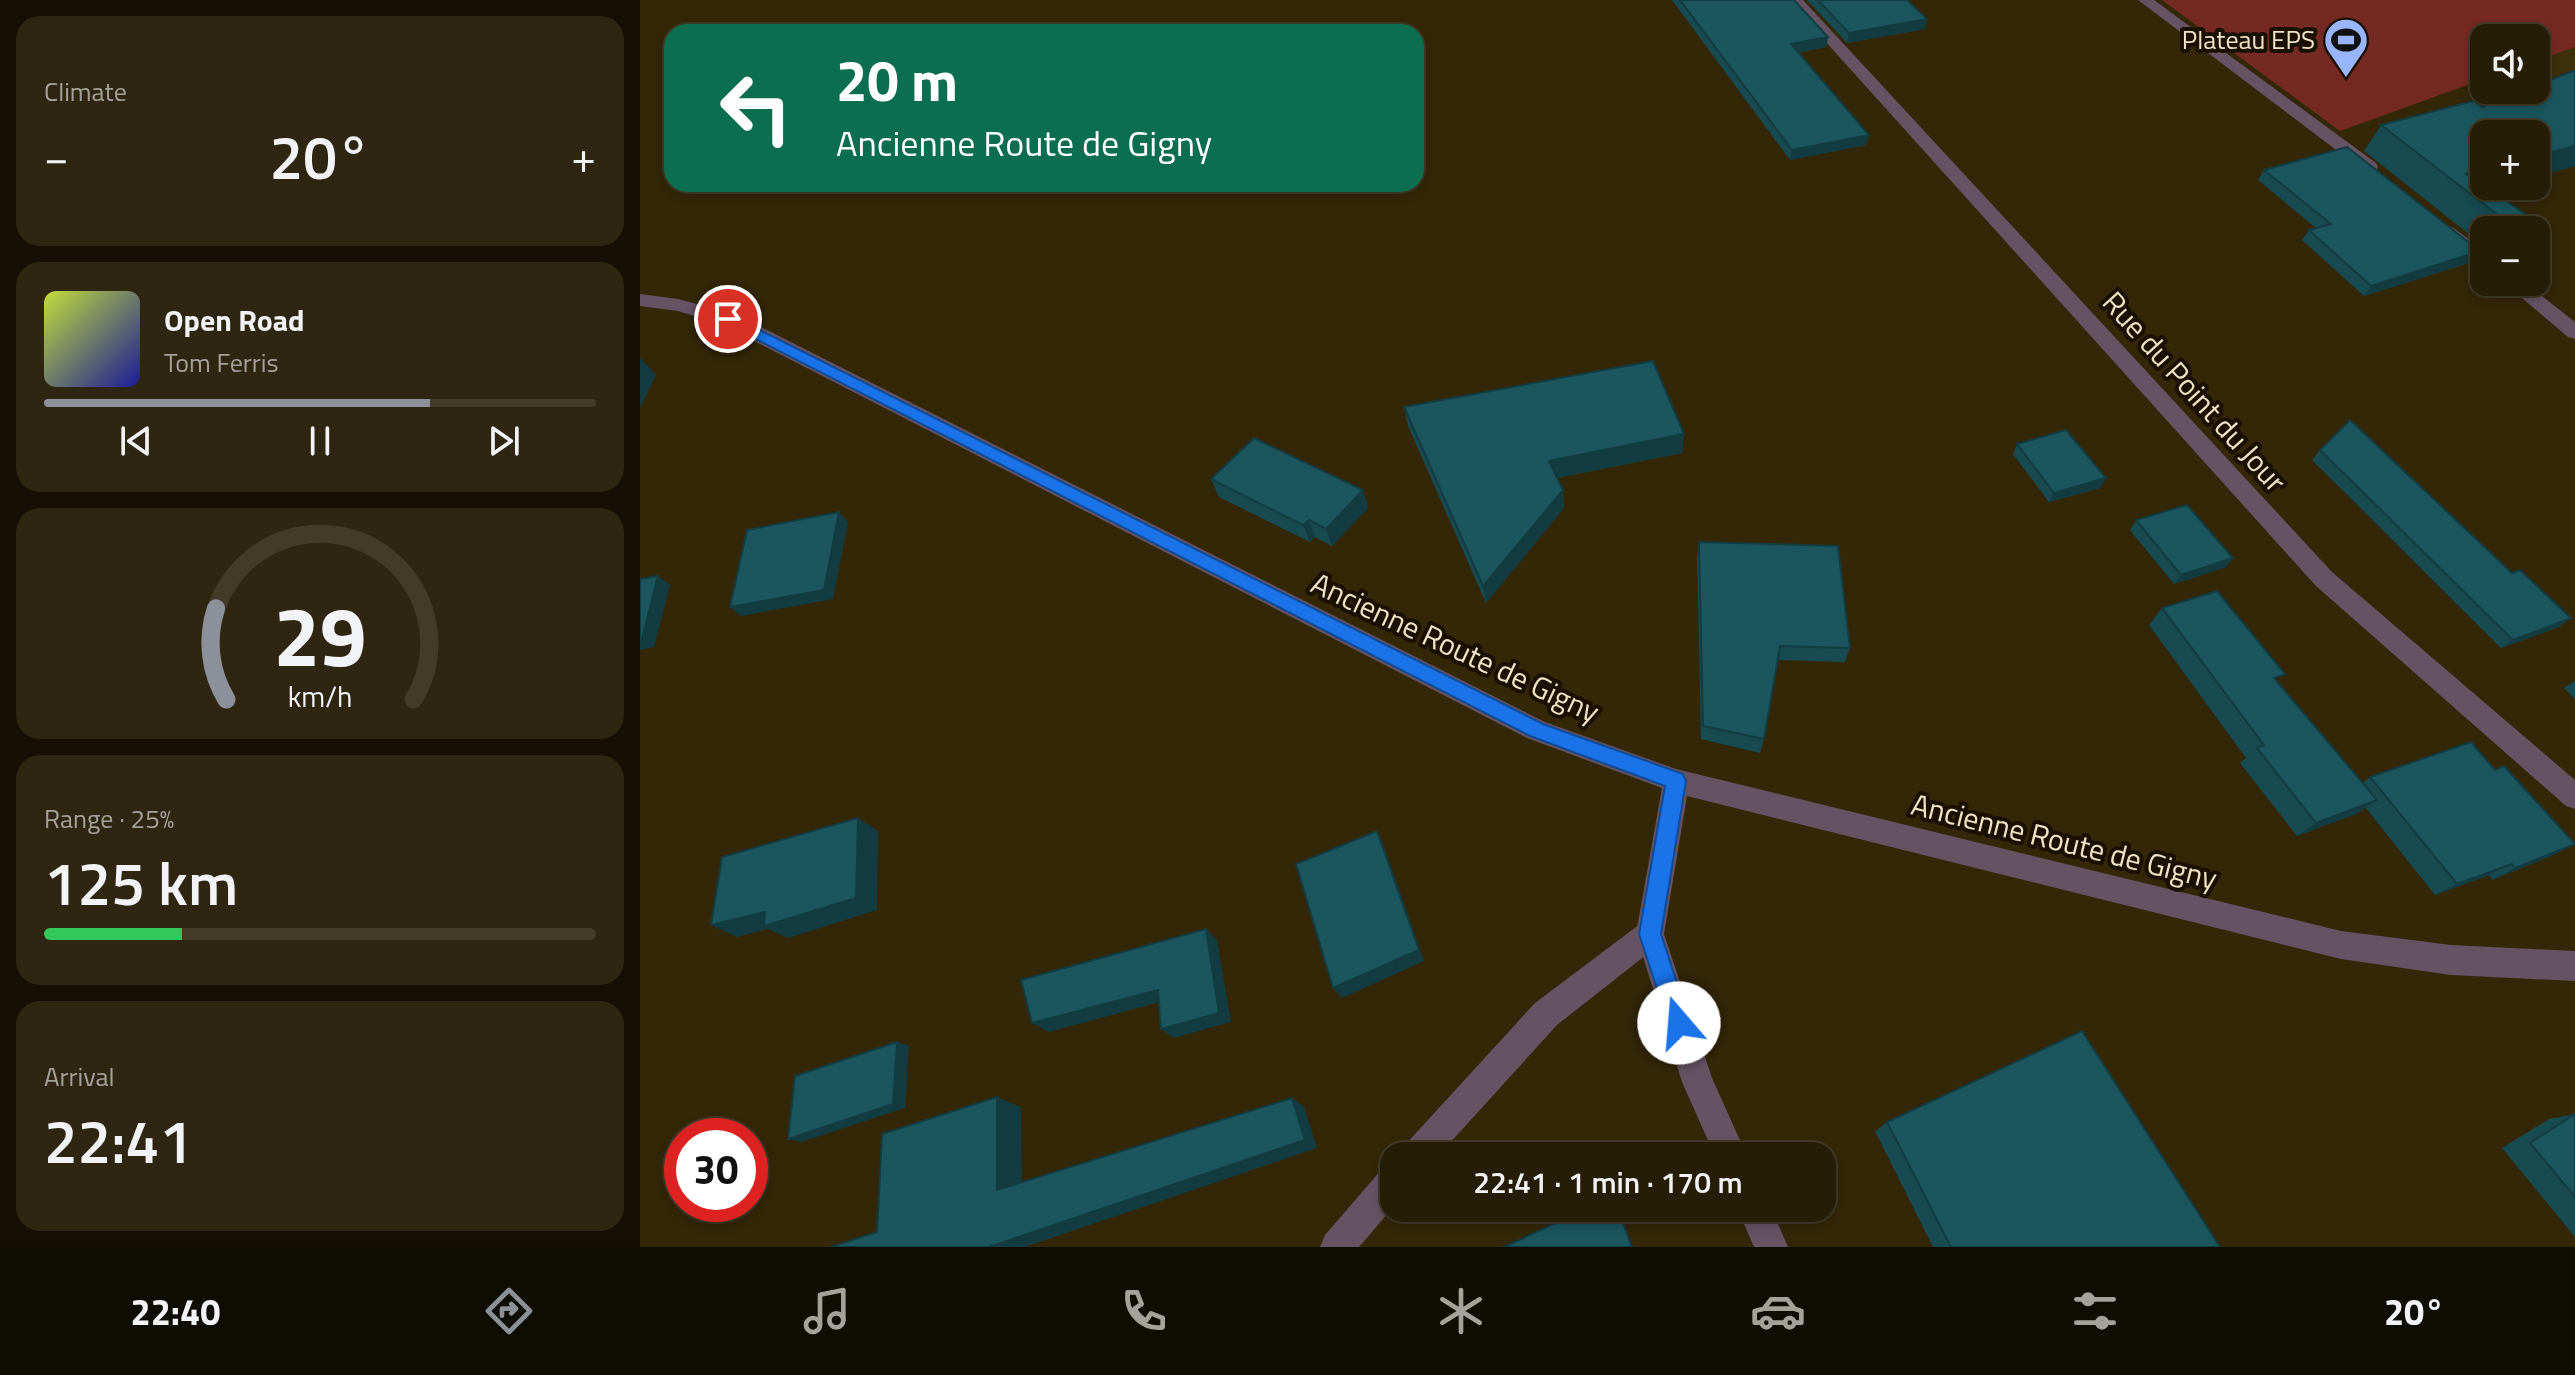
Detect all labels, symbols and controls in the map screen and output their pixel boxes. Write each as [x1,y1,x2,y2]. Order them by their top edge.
sports icon: Plateau EPS [2322,16,2370,79]
place label: Plateau EPS [2182,20,2315,59]
map controls [2470,24,2550,296]
button: sound [2470,24,2550,104]
text: 20 m [836,38,958,123]
icon: left [704,56,808,160]
text: Climate [44,72,127,111]
text: 20° [270,111,370,202]
text: Ancienne Route de Gigny [836,115,1212,170]
button: + [2470,120,2550,200]
text: − [44,123,69,190]
text: + [571,123,596,190]
button: − [2470,216,2550,296]
street label: Rue du Point du Jour [2092,281,2298,502]
pin [694,285,762,353]
text: Open Road [164,297,305,343]
icon: arrive [706,297,750,341]
text: Tom Ferris [164,343,279,382]
icon: previous [114,419,158,463]
icon: pause [298,419,342,463]
icon: next [482,419,526,463]
street label: Ancienne Route de Gigny [1304,560,1607,734]
text: 29 [273,571,367,697]
text: km/h [288,675,352,718]
street label: Ancienne Route de Gigny [1907,781,2222,901]
text: Range · 25% [44,799,174,838]
text: 125 km [44,837,238,928]
position arrow [1637,981,1721,1065]
text: Arrival [44,1057,115,1096]
text: 22:41 [44,1095,193,1186]
speed limit sign: 30 [664,1118,768,1222]
text: 22:41 · 1 min · 170 m [1473,1159,1743,1205]
icon: directions [481,1283,537,1339]
icon: music [799,1283,855,1339]
icon: phone [1116,1283,1172,1339]
icon: climate [1433,1283,1489,1339]
icon: car [1750,1283,1806,1339]
icon: filters [2067,1283,2123,1339]
text: 22:40 [131,1284,220,1339]
text: 20° [2384,1284,2444,1339]

